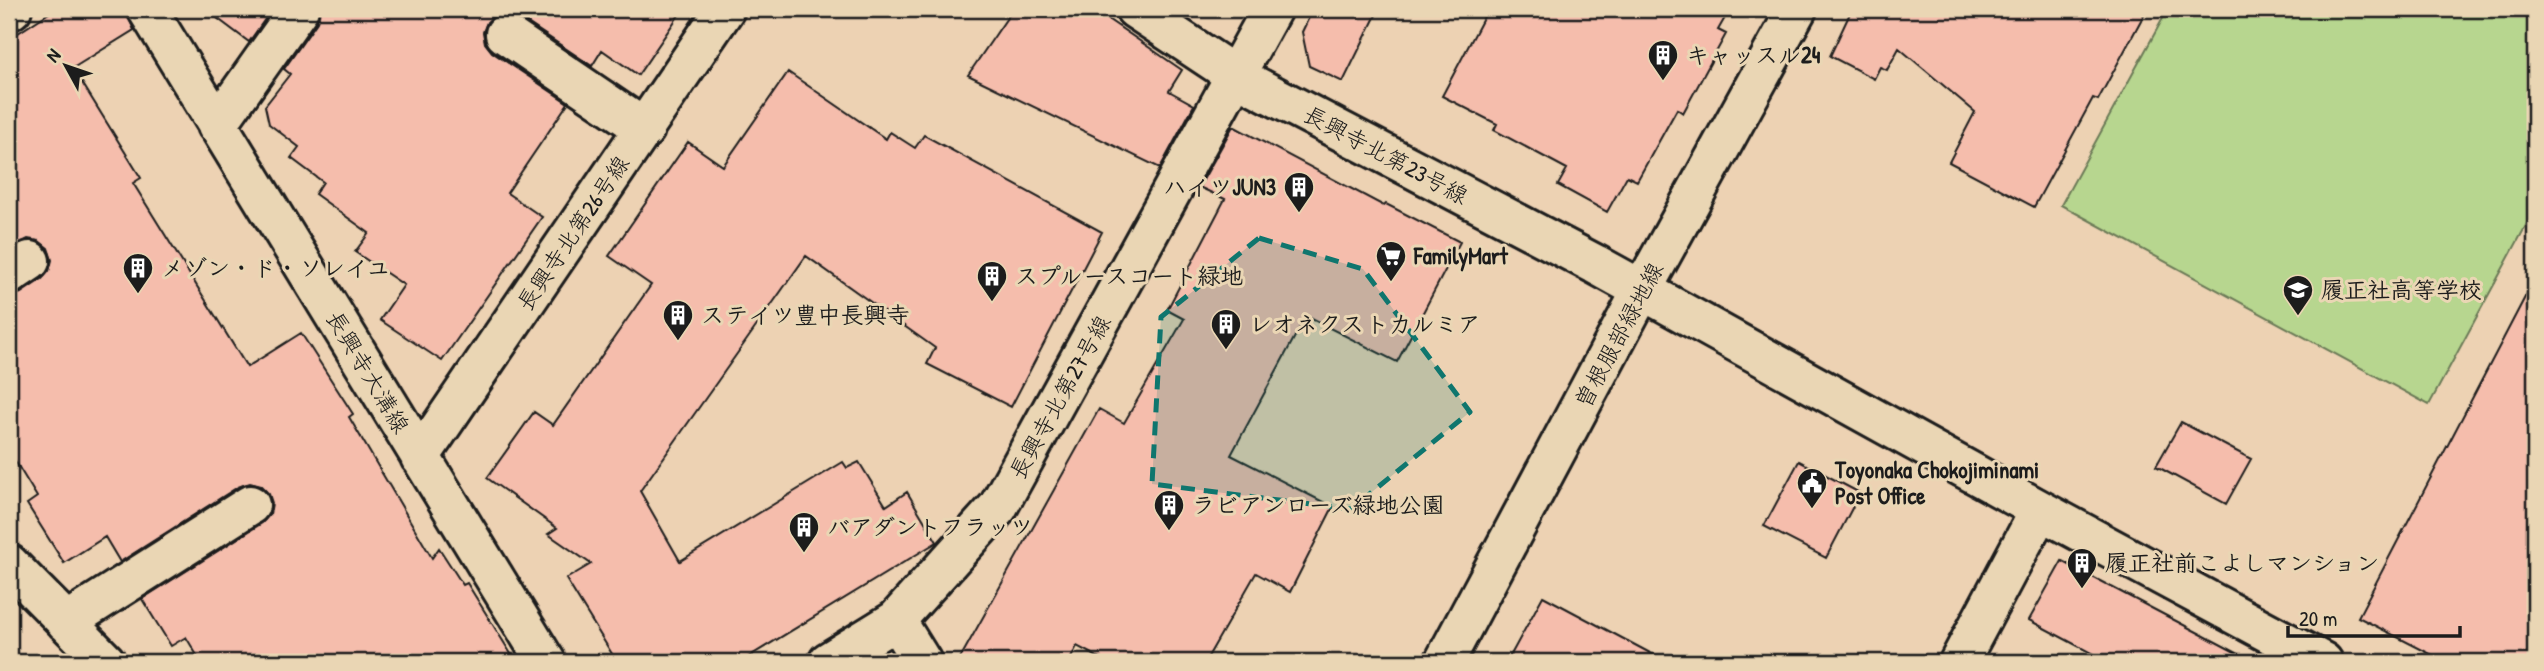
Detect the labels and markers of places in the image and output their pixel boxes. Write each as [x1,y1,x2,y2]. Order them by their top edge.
building icon: キャッスル24 [1646,38,1680,82]
place label: キャッスル24 [1686,39,1821,70]
building icon: ハイツJUN3 [1282,170,1316,214]
place label: ハイツJUN3 [1163,171,1276,202]
supermarket icon: FamilyMart [1374,239,1408,283]
place label: FamilyMart [1413,240,1509,272]
building icon: メゾン・ド・ソレイユ [121,251,155,295]
place label: メゾン・ド・ソレイユ [161,252,390,283]
building icon: スプルースコート緑地 [975,259,1009,303]
place label: スプルースコート緑地 [1015,260,1243,291]
school or university icon: 履正社高等学校 [2281,273,2315,317]
place label: 履正社高等学校 [2321,274,2482,305]
building icon: ステイツ豊中長興寺 [661,298,695,342]
place label: ステイツ豊中長興寺 [701,299,909,330]
building icon: レオネクストカルミア [1209,307,1243,351]
place label: レオネクストカルミア [1249,308,1480,339]
place label: Toyonaka Chokojiminami Post Office [1834,454,2039,511]
public building icon: Toyonaka Chokojiminami Post Office [1795,466,1829,510]
building icon: ラビアンローズ緑地公園 [1152,488,1186,532]
place label: ラビアンローズ緑地公園 [1192,489,1445,520]
building icon: バアダントフラッツ [787,510,821,554]
place label: バアダントフラッツ [827,511,1033,542]
building icon: 履正社前こよしマンション [2065,546,2099,590]
place label: 履正社前こよしマンション [2105,547,2379,578]

